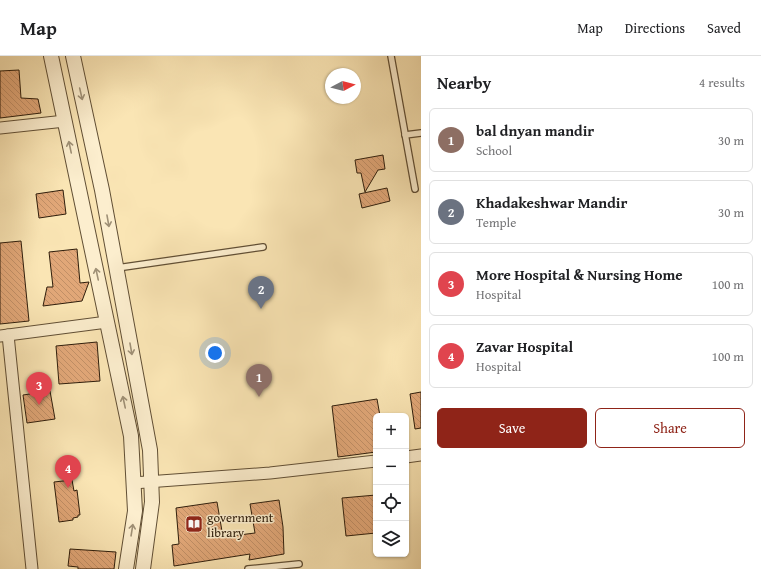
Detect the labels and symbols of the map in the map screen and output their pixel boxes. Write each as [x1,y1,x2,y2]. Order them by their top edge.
north arrow [325,68,361,104]
one-way arrow [78,87,86,100]
one-way arrow [66,141,74,154]
one-way arrow [104,214,112,227]
one-way arrow [93,268,101,281]
pin: 2 [248,276,274,309]
one-way arrow [128,342,136,355]
your location [205,343,225,363]
pin: 1 [246,364,272,397]
pin: 3 [26,372,52,405]
one-way arrow [119,395,127,408]
pin: 4 [55,455,81,488]
place label: government library [207,508,274,542]
library icon: government library [184,514,204,534]
one-way arrow [128,524,136,537]

